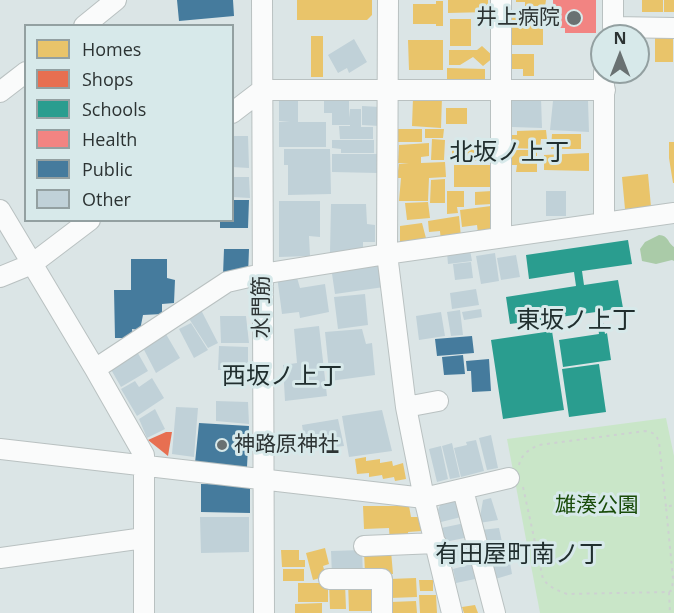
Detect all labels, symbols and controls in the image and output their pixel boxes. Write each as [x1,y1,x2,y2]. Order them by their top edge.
place label: 井上病院 [476,5,560,31]
marker: 井上病院 [565,9,583,27]
legend [24,24,234,222]
north arrow [590,24,650,84]
text: N [613,27,627,49]
text: Homes [82,37,141,61]
text: Shops [82,67,133,91]
text: Schools [82,97,146,121]
text: Health [82,127,137,151]
district label: 北坂ノ上丁 [449,139,569,167]
text: Public [82,157,133,181]
text: Other [82,187,131,211]
street label: 水門筋 [249,276,275,338]
district label: 東坂ノ上丁 [516,307,636,335]
district label: 西坂ノ上丁 [222,363,342,391]
place label: 神路原神社 [234,432,339,458]
marker: 神路原神社 [215,438,229,452]
park label: 雄湊公園 [555,493,639,519]
district label: 有田屋町南ノ丁 [435,541,603,569]

